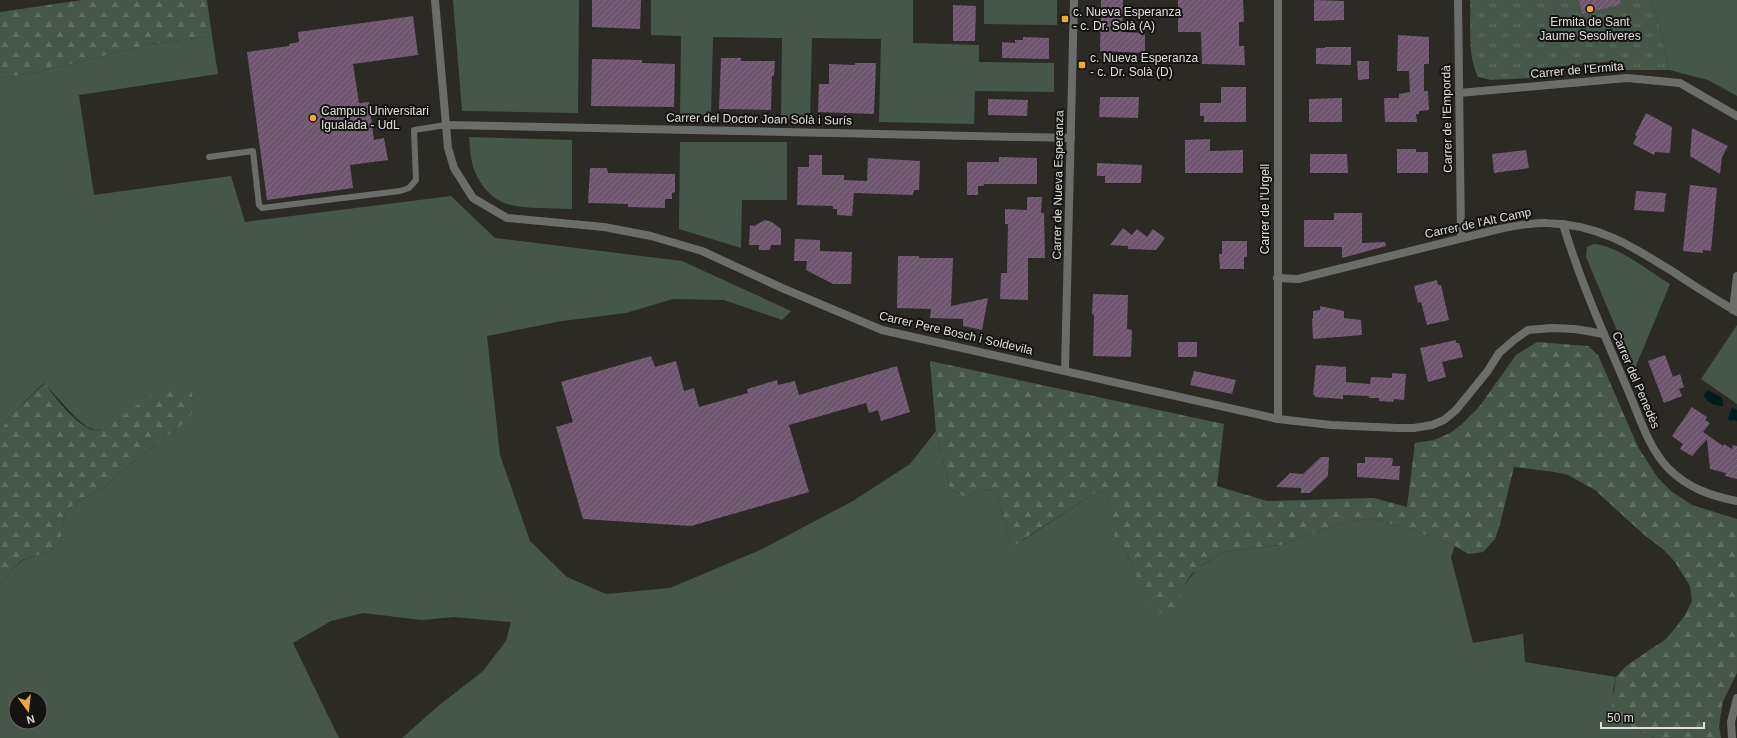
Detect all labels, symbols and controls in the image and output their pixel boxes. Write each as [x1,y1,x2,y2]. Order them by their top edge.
marker: Ermita de Sant Jaume Sesoliveres [1585,4,1595,14]
place label: c. Nueva Esperanza - c. Dr. Solà (A) [1073,5,1181,33]
marker: c. Nueva Esperanza - c. Dr. Solà (A) [1060,14,1070,24]
place label: Ermita de Sant Jaume Sesoliveres [1539,15,1641,43]
place label: c. Nueva Esperanza - c. Dr. Solà (D) [1090,51,1198,79]
street label: Carrer de l'Ermita [1530,59,1625,81]
marker: c. Nueva Esperanza - c. Dr. Solà (D) [1077,60,1087,70]
street label: Carrer de l'Empordà [1439,65,1455,173]
place label: Campus Universitari Igualada - UdL [321,104,429,132]
street label: Carrer del Doctor Joan Solà i Surís [666,110,852,128]
street label: Carrer de Nueva Esperanza [1050,110,1066,260]
marker: Campus Universitari Igualada - UdL [308,113,318,123]
street label: Carrer de l'Urgell [1258,164,1272,254]
street label: Carrer de l'Alt Camp [1424,205,1533,241]
street label: Carrer Pere Bosch i Soldevila [878,308,1035,358]
street label: Carrer del Penedès [1609,329,1663,431]
north arrow [8,690,48,730]
scale bar [1601,704,1704,730]
text: 50 m [1607,711,1634,725]
text: N [25,713,36,726]

